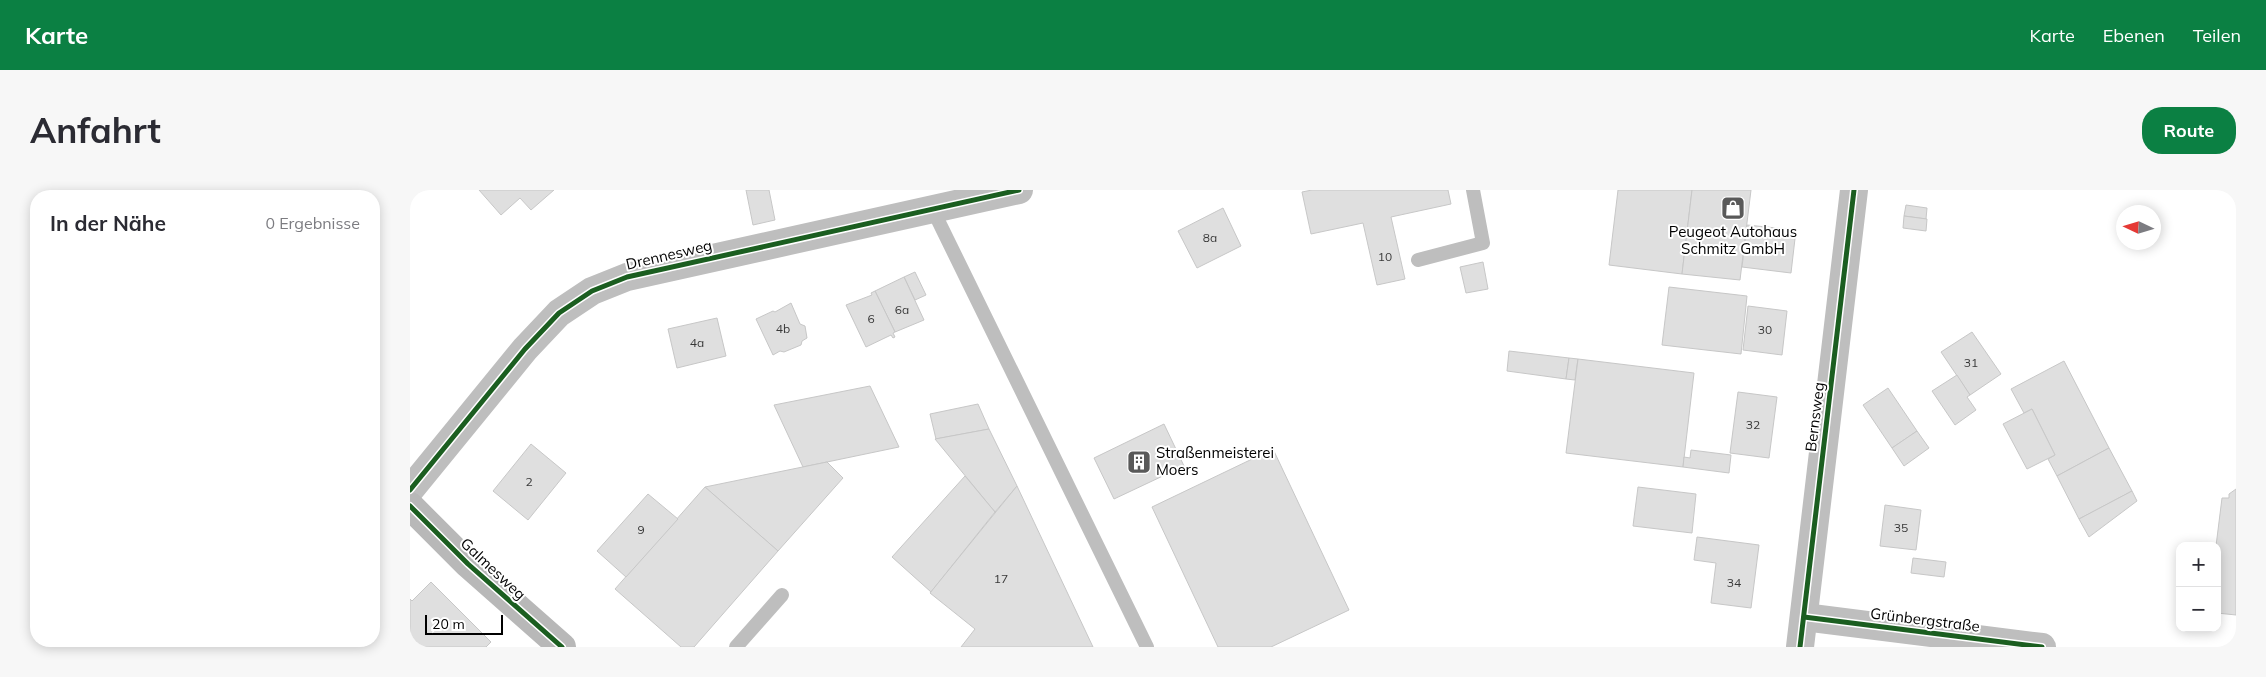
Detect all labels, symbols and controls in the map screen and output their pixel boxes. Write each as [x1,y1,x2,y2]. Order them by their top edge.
text: Karte [25,20,88,50]
text: Karte [2029,24,2075,47]
text: Ebenen [2103,24,2165,47]
text: Teilen [2193,24,2241,47]
button: Route [2142,107,2236,154]
text: Anfahrt [30,108,161,152]
shop icon: Peugeot Autohaus Schmitz GmbH [1720,195,1746,221]
north arrow [2116,205,2161,250]
text: In der Nähe [50,210,166,236]
text: 0 Ergebnisse [265,213,360,233]
place label: Peugeot Autohaus Schmitz GmbH [1669,222,1797,258]
house number: 8a [1203,230,1217,245]
street label: Drennesweg [624,235,714,274]
house number: 10 [1378,249,1392,264]
house number: 6a [895,302,909,317]
house number: 6 [867,311,875,326]
house number: 4b [776,321,790,336]
house number: 30 [1758,322,1772,337]
house number: 4a [690,335,704,350]
house number: 31 [1964,355,1978,370]
street label: Bernsweg [1801,381,1828,453]
house number: 32 [1746,417,1760,432]
place label: Straßenmeisterei Moers [1156,443,1274,479]
building icon: Straßenmeisterei Moers [1126,449,1152,475]
house number: 2 [525,474,533,489]
house number: 35 [1894,520,1908,535]
house number: 9 [637,522,645,537]
street label: Galmesweg [457,534,530,604]
map controls [2176,542,2221,632]
button: + [2176,542,2221,587]
house number: 17 [994,571,1008,586]
house number: 34 [1727,575,1741,590]
button: − [2176,587,2221,632]
street label: Grünbergstraße [1869,603,1981,636]
scale bar [425,612,502,635]
text: 20 m [432,615,465,633]

